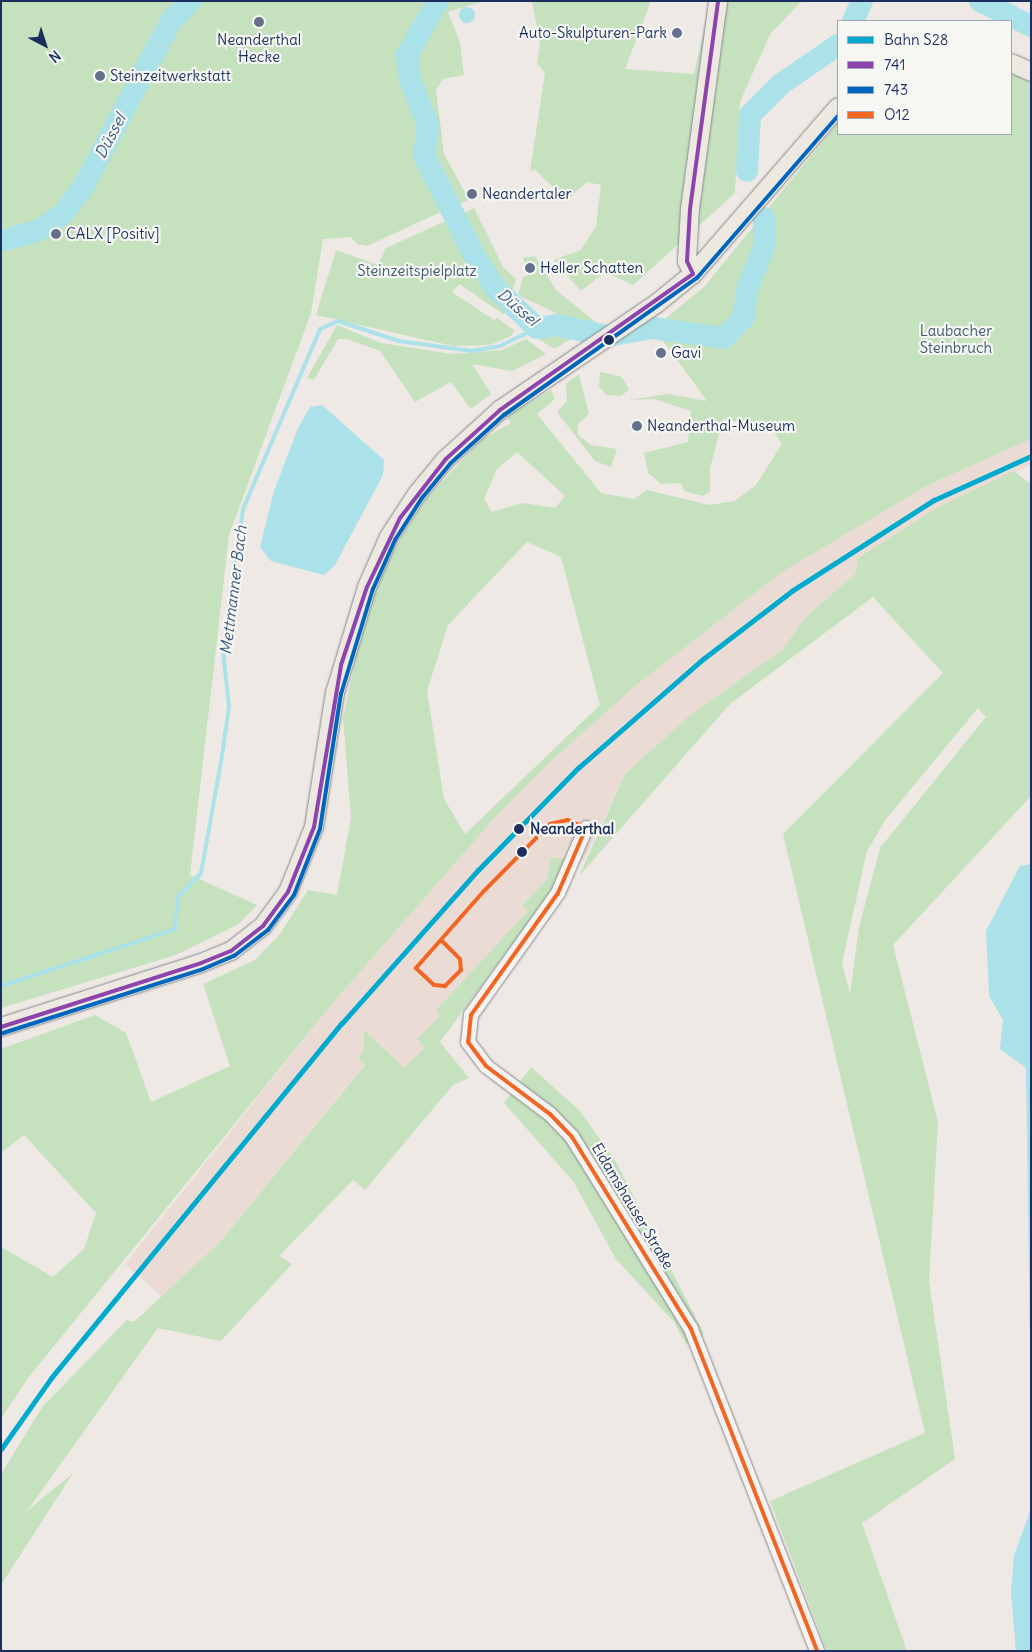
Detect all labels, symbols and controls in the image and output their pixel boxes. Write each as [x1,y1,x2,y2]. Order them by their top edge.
marker: Neanderthal Hecke [253,16,265,28]
north arrow [20,20,70,70]
legend [837,20,1012,135]
place label: Auto-Skulpturen-Park [519,24,667,42]
marker: Auto-Skulpturen-Park [671,27,683,39]
place label: Neanderthal Hecke [217,30,301,65]
text: Bahn S28 [884,30,949,49]
text: N [45,46,64,66]
text: 741 [884,55,906,74]
place label: Steinzeitwerkstatt [110,67,231,85]
marker: Steinzeitwerkstatt [94,70,106,82]
text: 743 [884,80,908,99]
text: O12 [884,105,910,124]
water label: Düssel [90,111,130,161]
place label: Neandertaler [482,185,572,203]
marker: Neandertaler [466,188,478,200]
place label: CALX [Positiv] [66,225,159,243]
marker: CALX [Positiv] [50,228,62,240]
place label: Heller Schatten [540,259,643,277]
park label: Steinzeitspielplatz [357,262,477,280]
marker: Heller Schatten [524,262,536,274]
water label: Düssel [494,284,542,330]
park label: Laubacher Steinbruch [920,321,992,356]
unlabelled marker [604,335,614,345]
place label: Gavi [671,344,701,362]
marker: Gavi [655,347,667,359]
place label: Neanderthal-Museum [647,417,795,435]
marker: Neanderthal-Museum [631,420,643,432]
water label: Mettmanner Bach [216,524,250,656]
place label: Neanderthal [530,820,614,838]
marker: Neanderthal [512,822,526,836]
unlabelled marker [517,847,527,857]
street label: Eidamshauser Straße [588,1140,678,1272]

